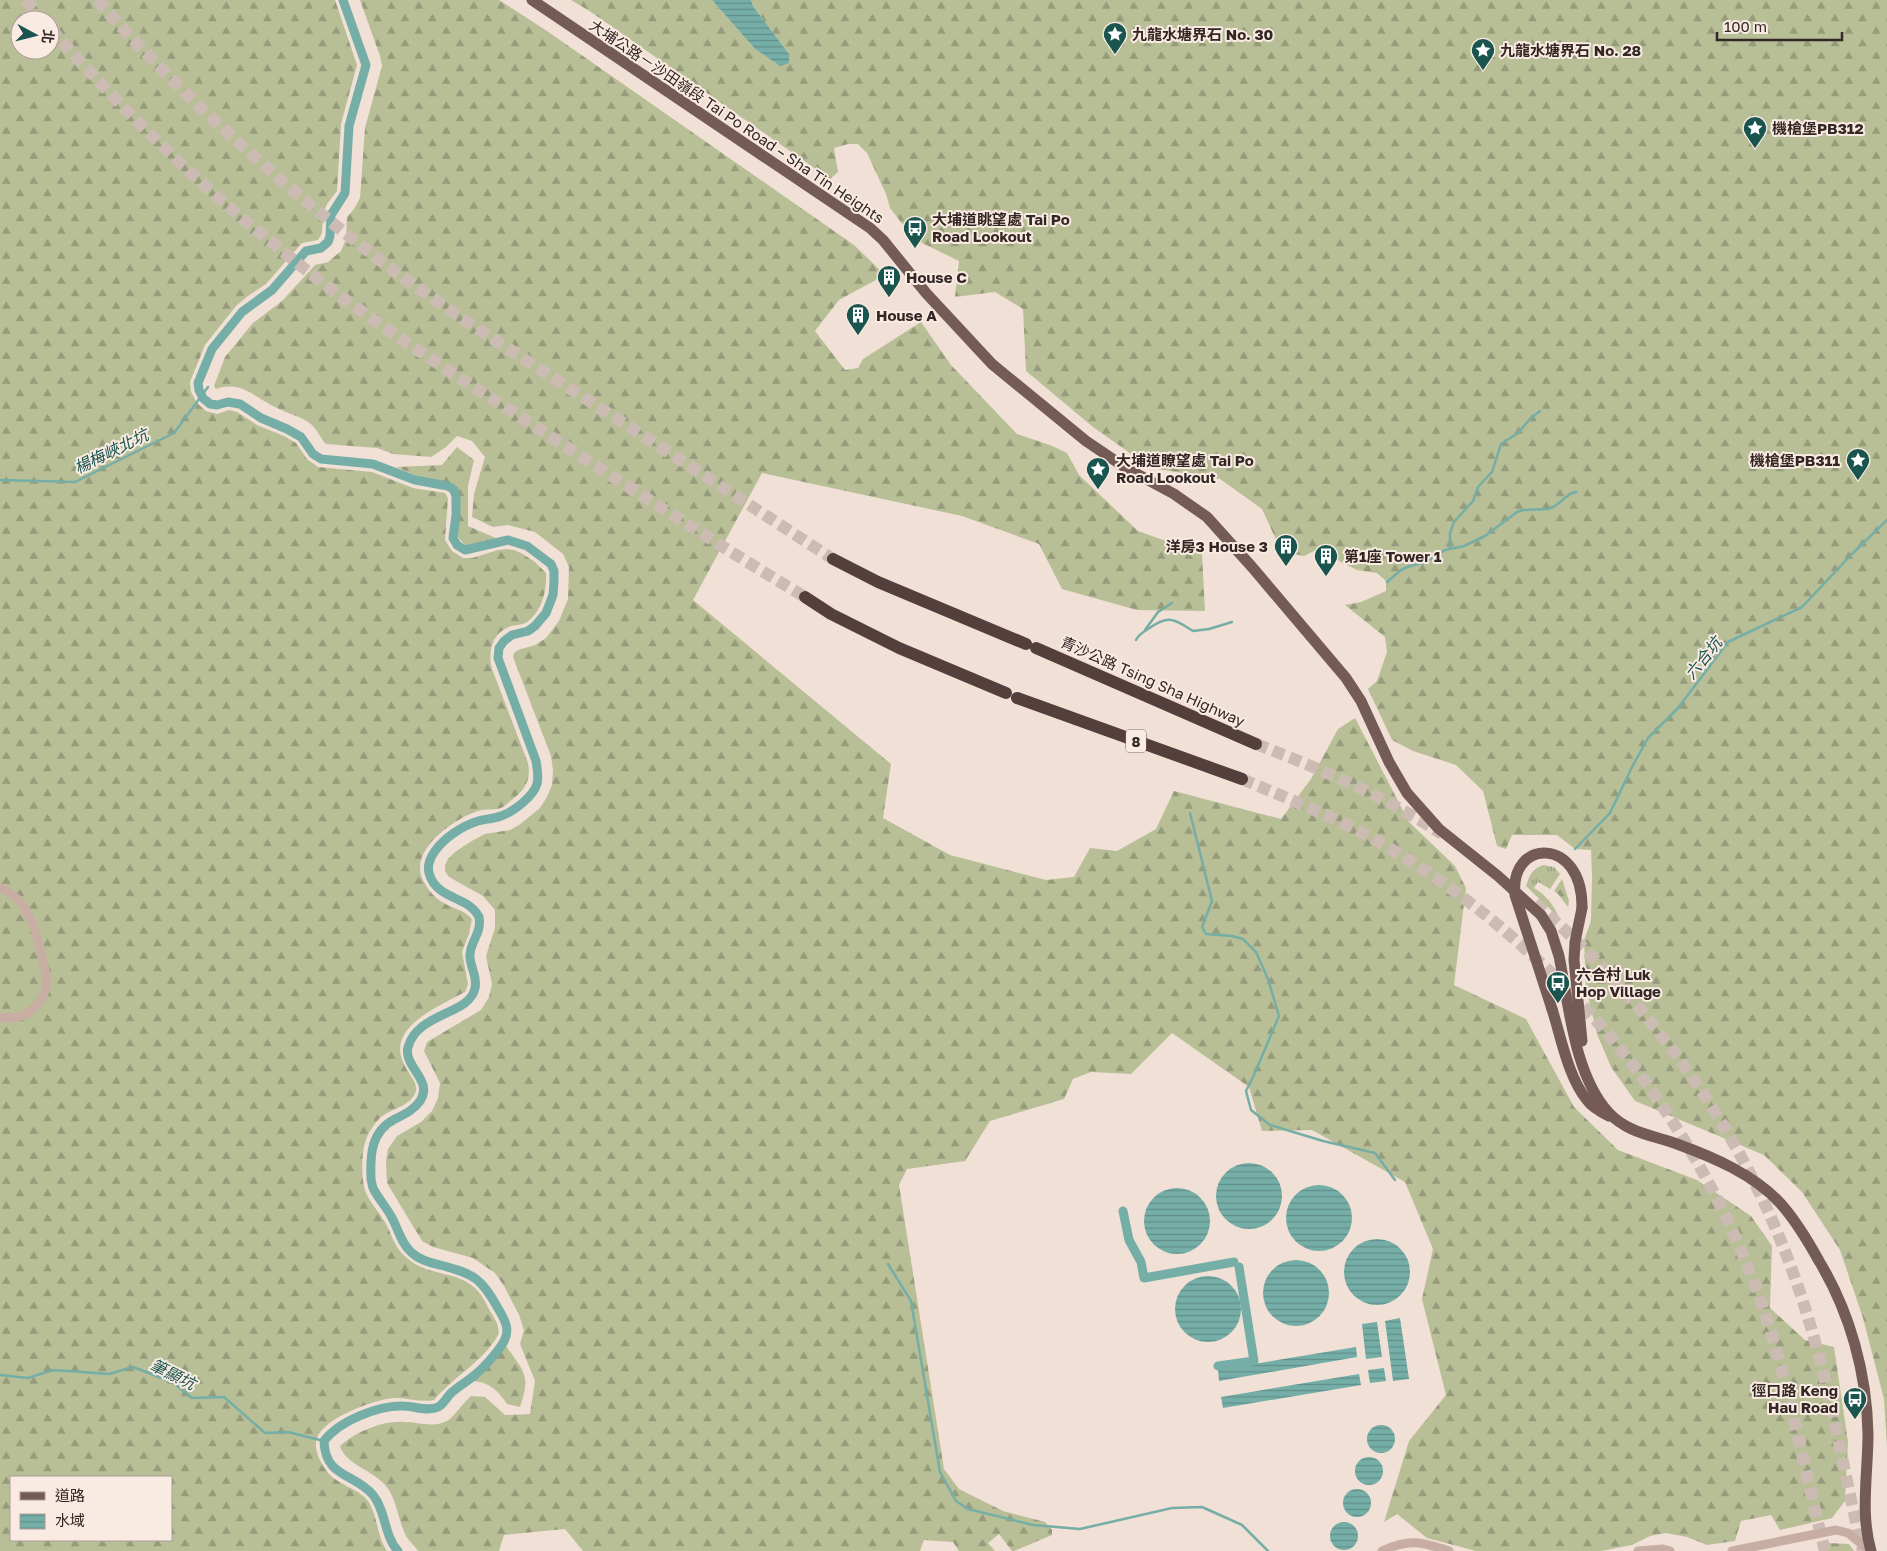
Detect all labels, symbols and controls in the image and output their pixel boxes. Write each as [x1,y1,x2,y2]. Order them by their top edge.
north arrow [10,10,60,60]
scale bar [1717,10,1842,42]
street label: 大埔公路－沙田嶺段 Tai Po Road – Sha Tin Heights [586,15,888,227]
text: 100 m [1724,17,1767,35]
place icon: 九龍水塘界石 No. 30 [1102,21,1128,55]
place label: 九龍水塘界石 No. 30 [1132,25,1274,43]
text: 北 [39,29,58,45]
place icon: 九龍水塘界石 No. 28 [1470,37,1496,71]
place label: 九龍水塘界石 No. 28 [1500,41,1641,59]
place icon: 機槍堡PB312 [1742,115,1768,149]
place label: 機槍堡PB312 [1772,119,1864,137]
place label: 大埔道眺望處 Tai Po Road Lookout [932,210,1070,245]
bus stop icon: 大埔道眺望處 Tai Po Road Lookout [902,215,928,249]
building icon: House C [876,264,902,298]
place label: House C [906,268,967,286]
building icon: House A [845,302,871,336]
place label: House A [876,306,937,324]
water label: 楊梅峽北坑 [71,424,153,478]
place icon: 機槍堡PB311 [1845,447,1871,481]
place label: 大埔道瞭望處 Tai Po Road Lookout [1116,451,1254,486]
place label: 機槍堡PB311 [1750,451,1840,469]
place icon: 大埔道瞭望處 Tai Po Road Lookout [1085,456,1111,490]
building icon: 洋房3 House 3 [1273,533,1299,567]
place label: 洋房3 House 3 [1166,537,1268,555]
building icon: 第1座 Tower 1 [1313,543,1339,577]
place label: 第1座 Tower 1 [1344,547,1442,565]
street label: 青沙公路 Tsing Sha Highway [1058,632,1248,730]
water label: 六合坑 [1680,632,1727,683]
road number: 8 [1126,729,1146,752]
place label: 六合村 Luk Hop Village [1576,965,1661,1000]
bus stop icon: 六合村 Luk Hop Village [1545,970,1571,1004]
water label: 筆顯坑 [147,1354,201,1394]
place label: 徑口路 Keng Hau Road [1752,1381,1838,1416]
bus stop icon: 徑口路 Keng Hau Road [1842,1386,1868,1420]
legend [10,1476,172,1541]
text: 道路 [55,1486,85,1504]
text: 水域 [55,1511,85,1529]

